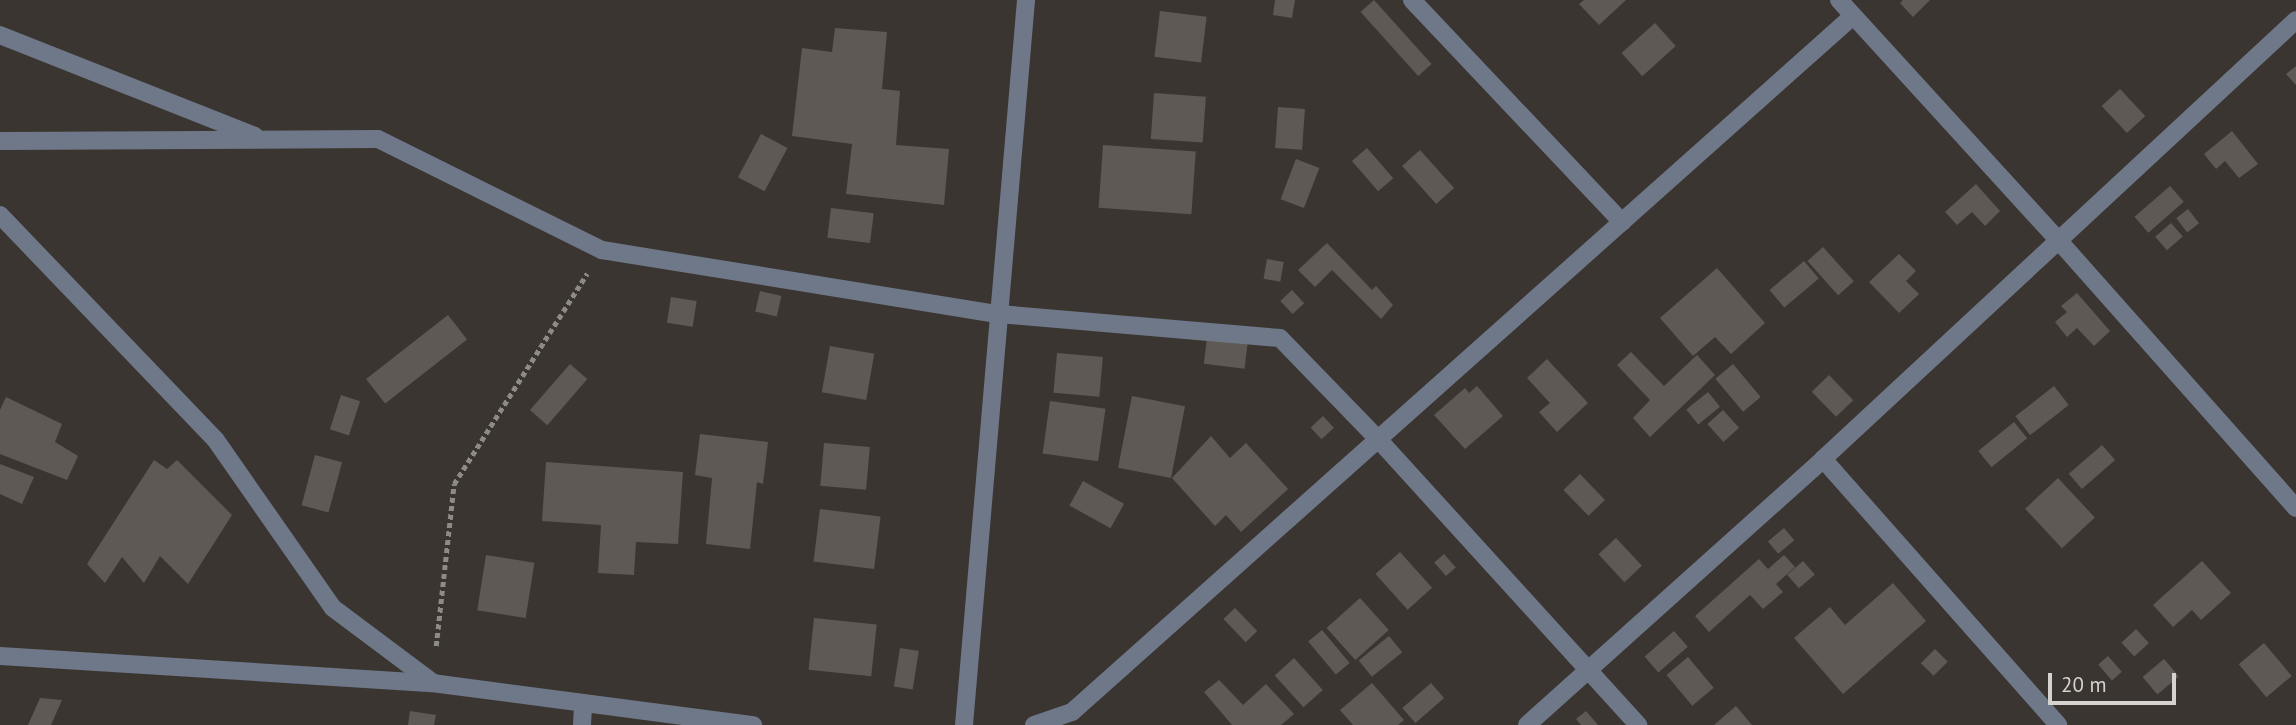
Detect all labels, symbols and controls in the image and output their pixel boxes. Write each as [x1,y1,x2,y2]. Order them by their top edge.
scale bar [2051,658,2179,702]
text: 20 m [2061,671,2107,698]

